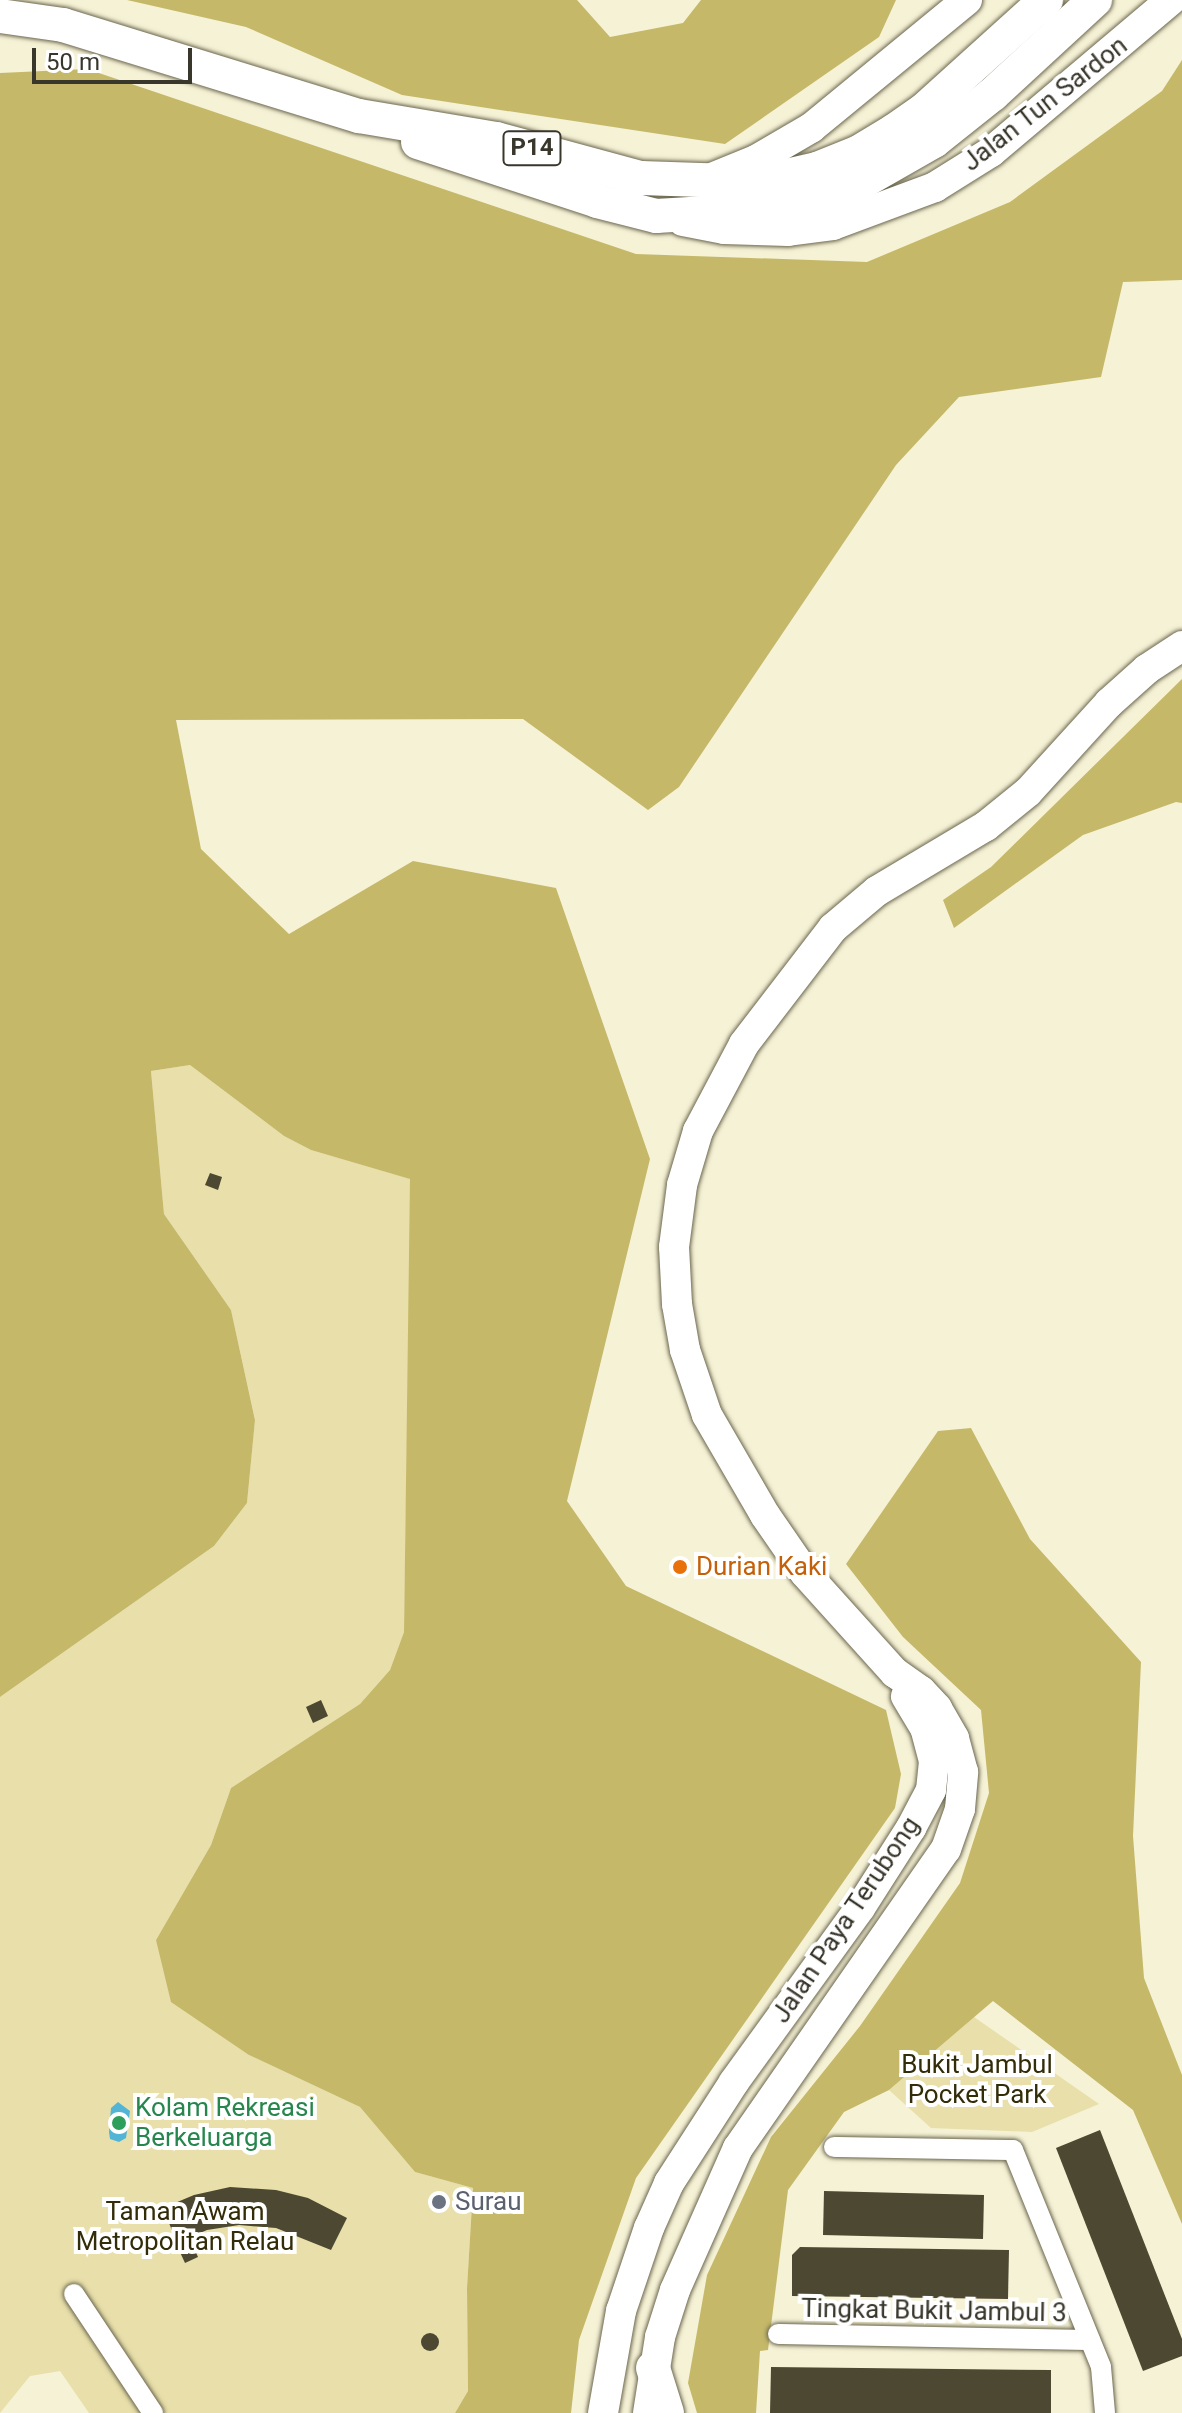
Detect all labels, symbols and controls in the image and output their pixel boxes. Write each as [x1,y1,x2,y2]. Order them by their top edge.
street label: Jalan Tun Sardon [956,30,1134,178]
scale bar [36,32,196,82]
text: 50 m [46,48,100,76]
road number: P14 [502,128,562,168]
place label: Durian Kaki [696,1551,827,1583]
marker: Durian Kaki [671,1558,689,1576]
street label: Jalan Paya Terubong [765,1811,927,2029]
park label: Bukit Jambul Pocket Park [901,2049,1053,2110]
place label: Kolam Rekreasi Berkeluarga [135,2092,315,2154]
marker: Kolam Rekreasi Berkeluarga [110,2114,128,2132]
place label: Surau [455,2186,522,2218]
marker: Surau [430,2193,448,2211]
park label: Taman Awam Metropolitan Relau [76,2196,294,2258]
street label: Tingkat Bukit Jambul 3 [801,2293,1067,2329]

